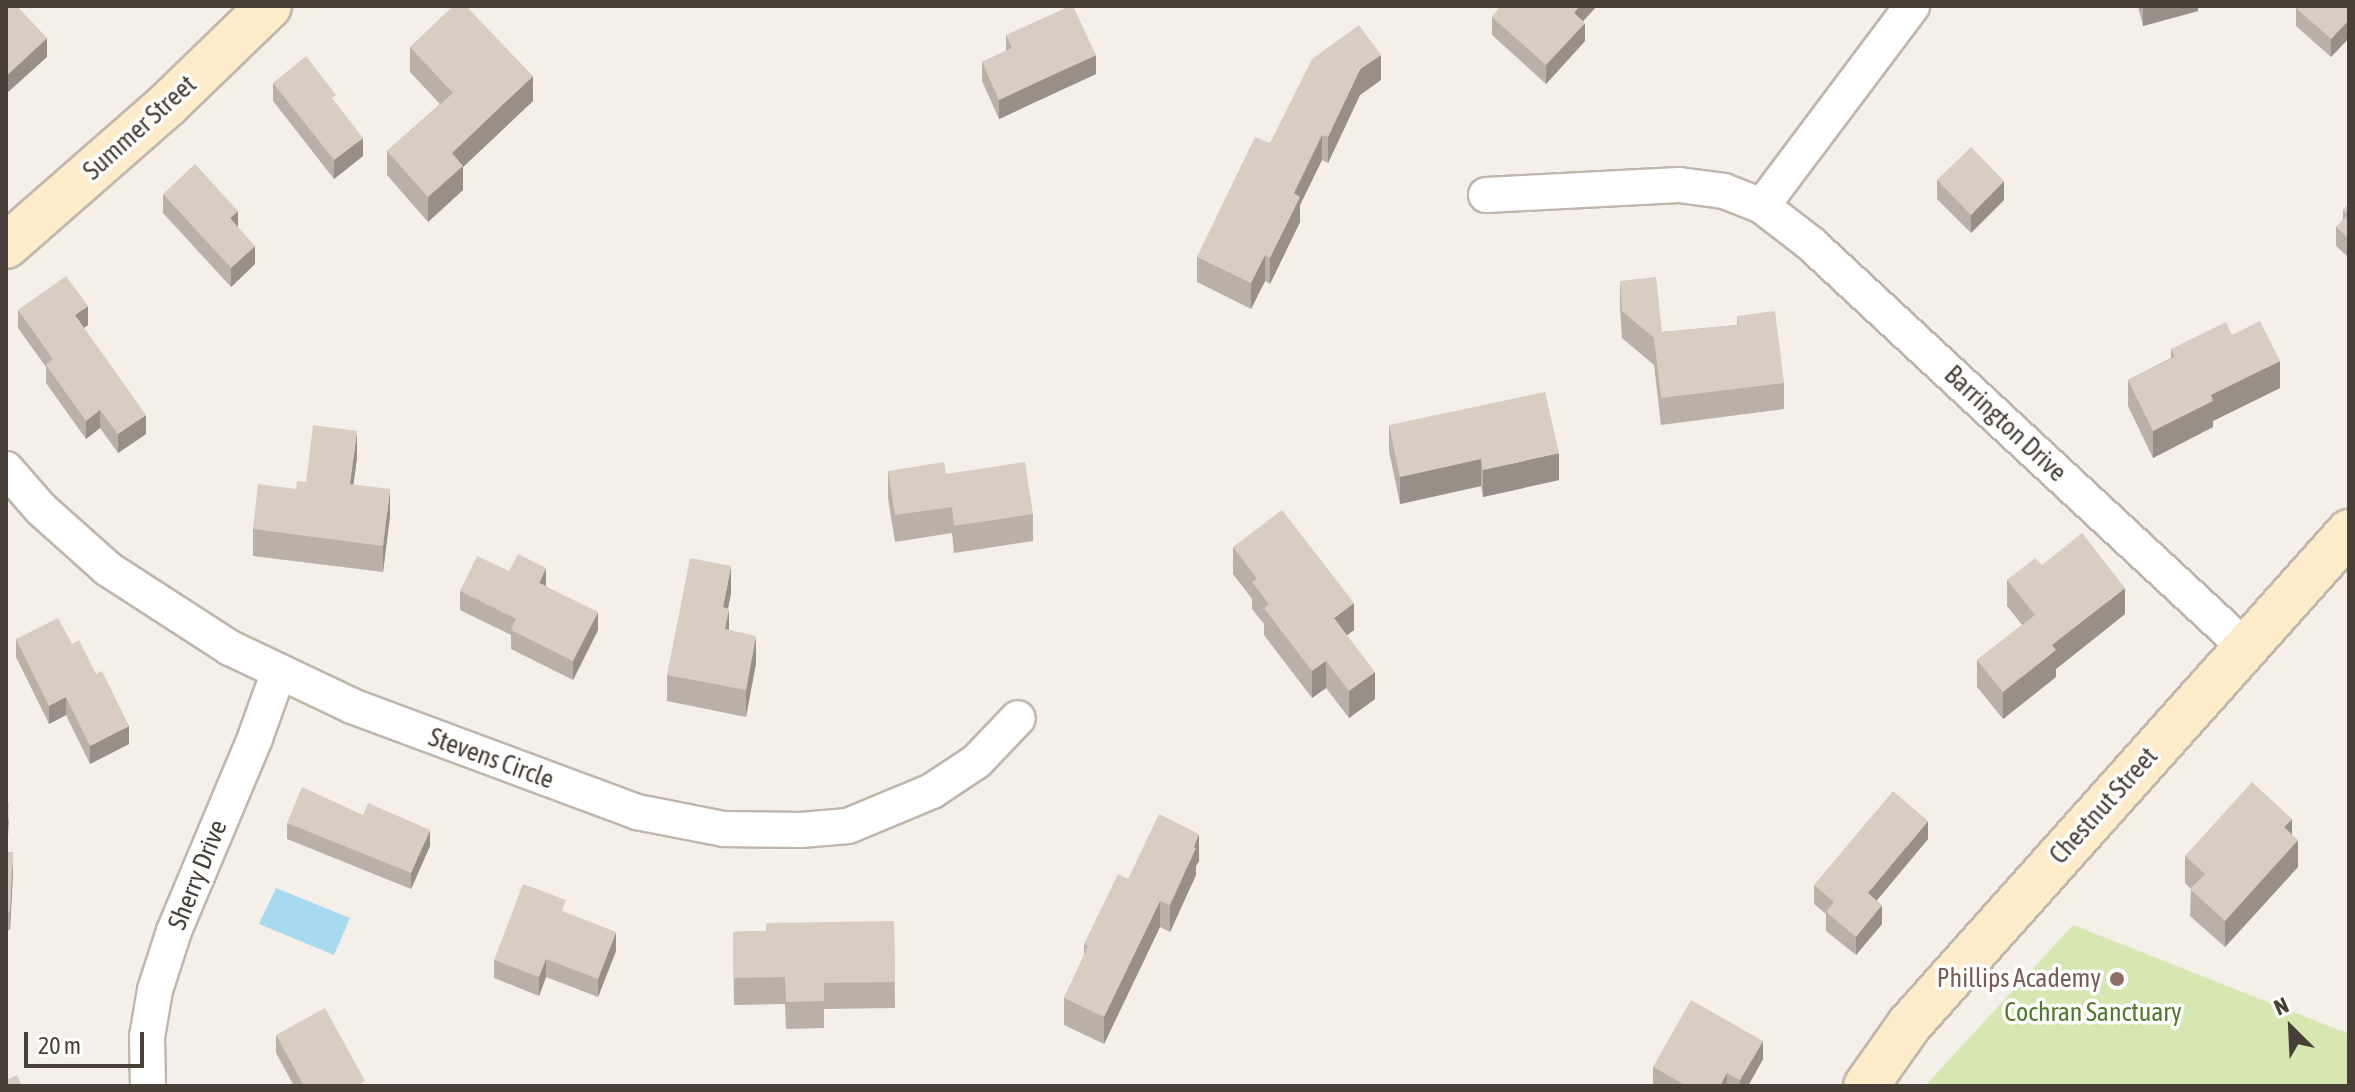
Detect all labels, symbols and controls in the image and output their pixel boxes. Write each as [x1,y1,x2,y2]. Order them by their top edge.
street label: Summer Street [77,69,203,187]
street label: Barrington Drive [1937,360,2073,488]
street label: Stevens Circle [424,722,558,796]
street label: Chestnut Street [2044,741,2164,871]
street label: Sherry Drive [162,816,234,934]
place label: Phillips Academy [1937,963,2101,995]
marker: Phillips Academy [2108,970,2126,988]
north arrow [2251,988,2331,1068]
text: N [2270,992,2292,1021]
park label: Cochran Sanctuary [2004,997,2182,1029]
scale bar [28,1016,148,1066]
text: 20 m [38,1032,81,1059]

